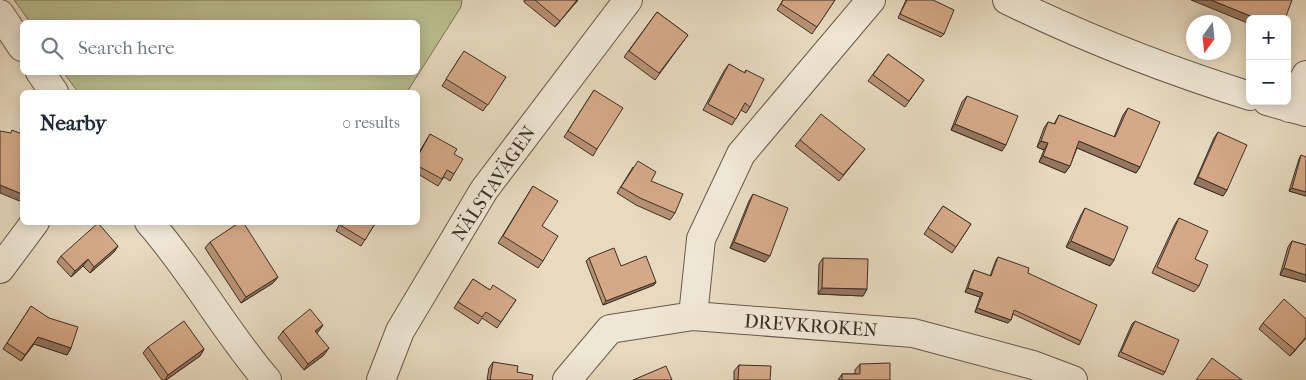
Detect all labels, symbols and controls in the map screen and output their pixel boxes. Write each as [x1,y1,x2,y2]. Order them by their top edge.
north arrow [1186,15,1231,60]
map controls [1246,15,1291,105]
button: + [1246,15,1291,60]
search box [20,20,420,75]
icon: search [38,34,66,62]
text: Search here [78,37,174,59]
button: − [1246,60,1291,105]
text: Nearby [40,111,106,135]
text: 0 results [342,113,400,132]
street label: NÄLSTAVÄGEN [447,121,541,245]
street label: DREVKROKEN [743,310,879,342]

